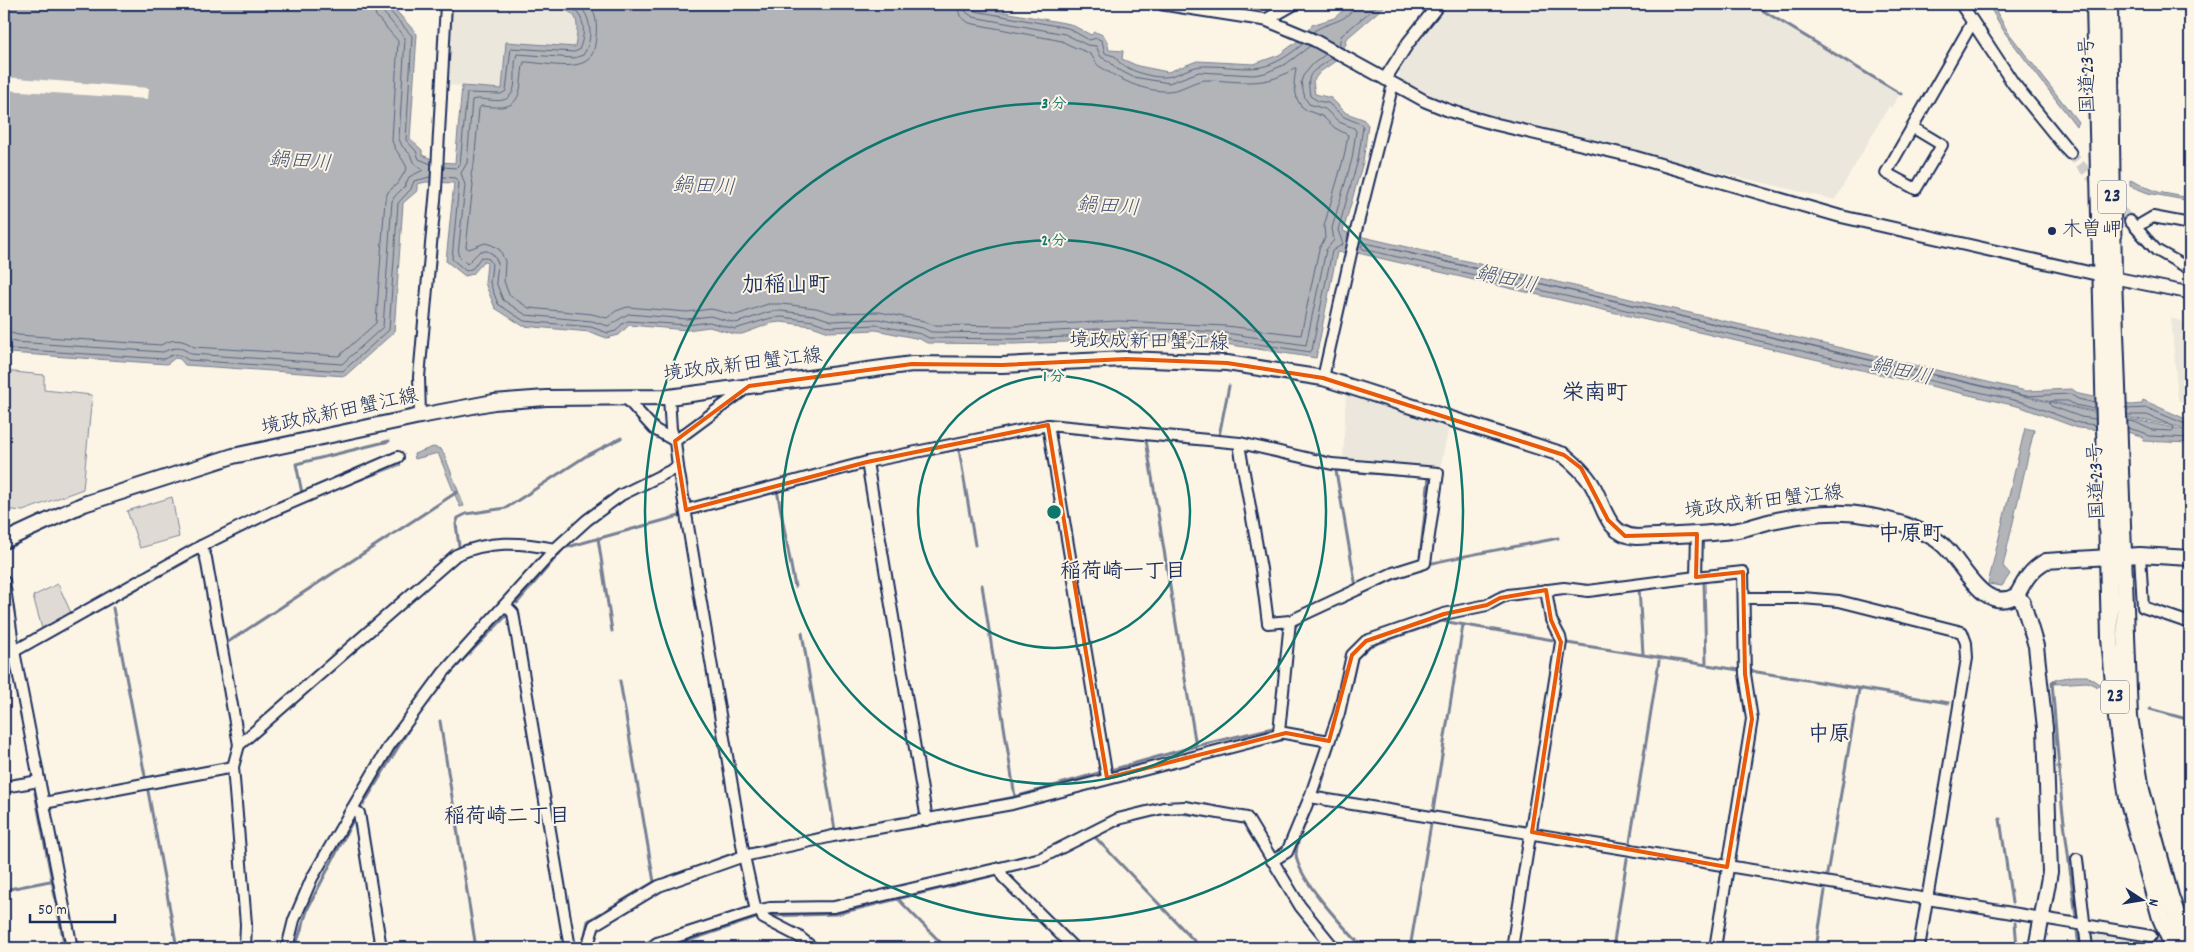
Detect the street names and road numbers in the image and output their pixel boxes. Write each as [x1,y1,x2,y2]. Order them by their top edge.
street label: 国道23号 [2074,36,2104,114]
road number: 23 [2098,180,2126,213]
street label: 境政成新田蟹江線 [1069,328,1229,358]
street label: 境政成新田蟹江線 [662,342,824,390]
street label: 境政成新田蟹江線 [259,383,421,443]
street label: 国道23号 [2083,442,2113,520]
street label: 境政成新田蟹江線 [1683,479,1845,527]
road number: 23 [2101,680,2129,714]

